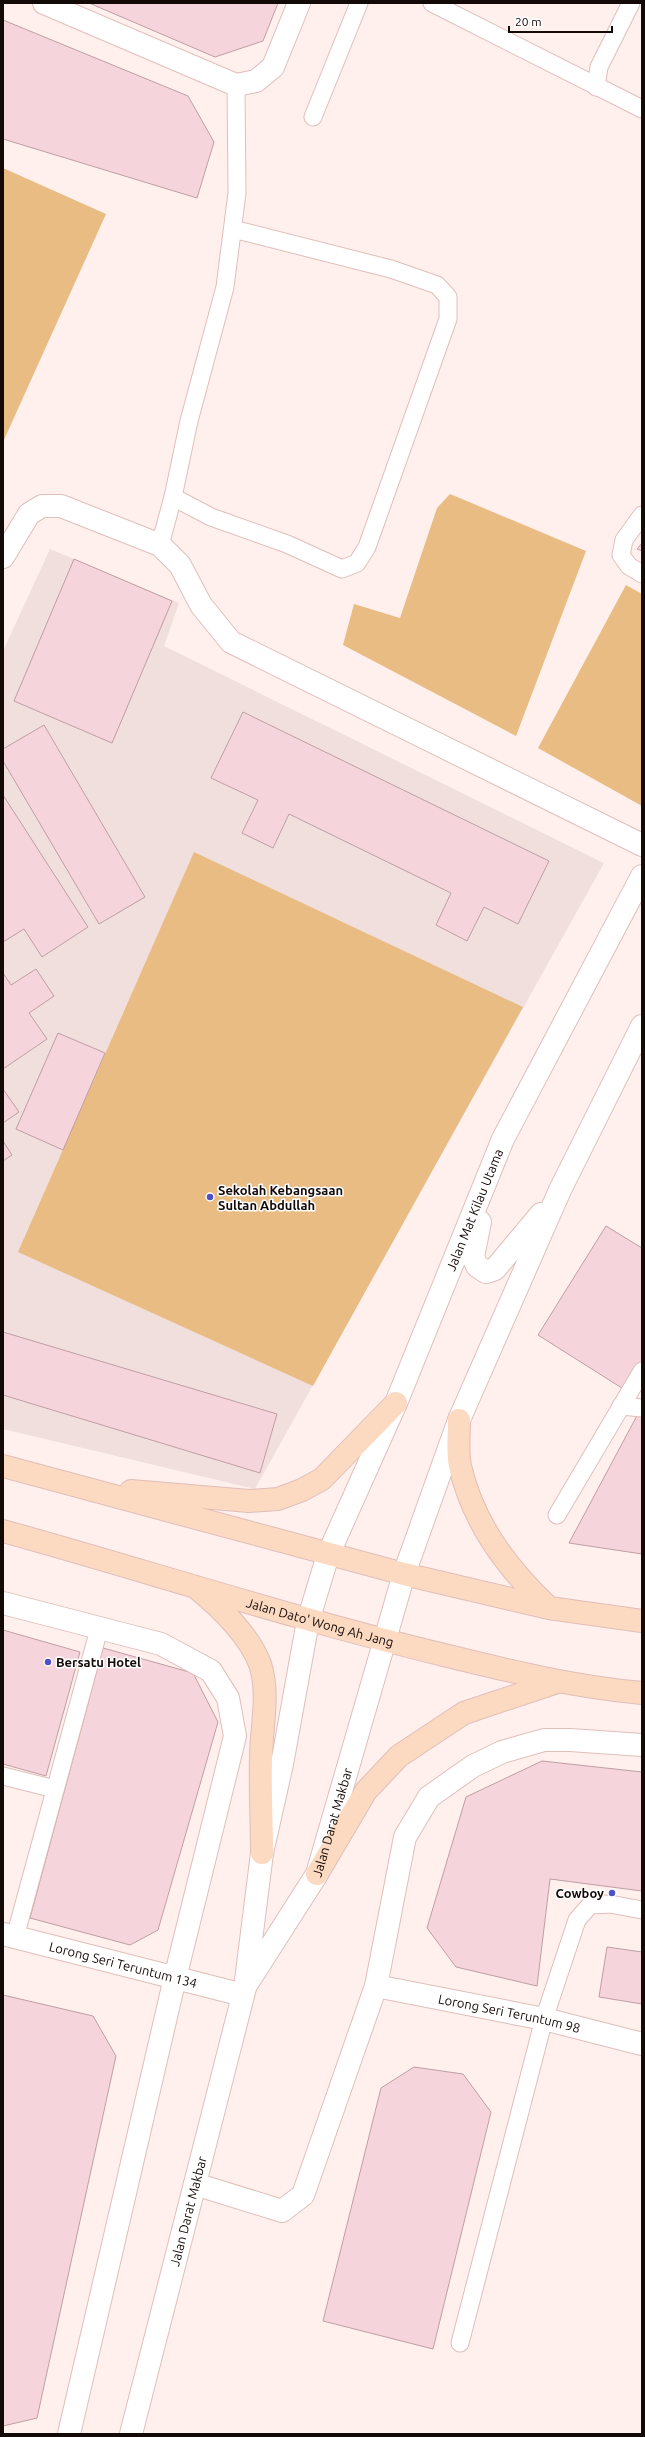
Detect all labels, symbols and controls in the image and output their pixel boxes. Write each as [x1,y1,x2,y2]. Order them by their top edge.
scale bar [509,8,612,34]
text: 20 m [515,15,542,28]
street label: Jalan Mat Kilau Utama [443,1147,505,1273]
place label: Sekolah Kebangsaan Sultan Abdullah [218,1183,343,1212]
marker: Sekolah Kebangsaan Sultan Abdullah [205,1192,215,1202]
street label: Jalan Dato' Wong Ah Jang [245,1595,395,1649]
place label: Bersatu Hotel [56,1655,141,1669]
marker: Bersatu Hotel [43,1657,53,1667]
street label: Jalan Darat Makbar [310,1766,354,1879]
place label: Cowboy [556,1886,604,1900]
marker: Cowboy [607,1888,617,1898]
street label: Lorong Seri Teruntum 134 [48,1939,199,1990]
street label: Lorong Seri Teruntum 98 [437,1991,582,2035]
street label: Jalan Darat Makbar [167,2155,209,2268]

